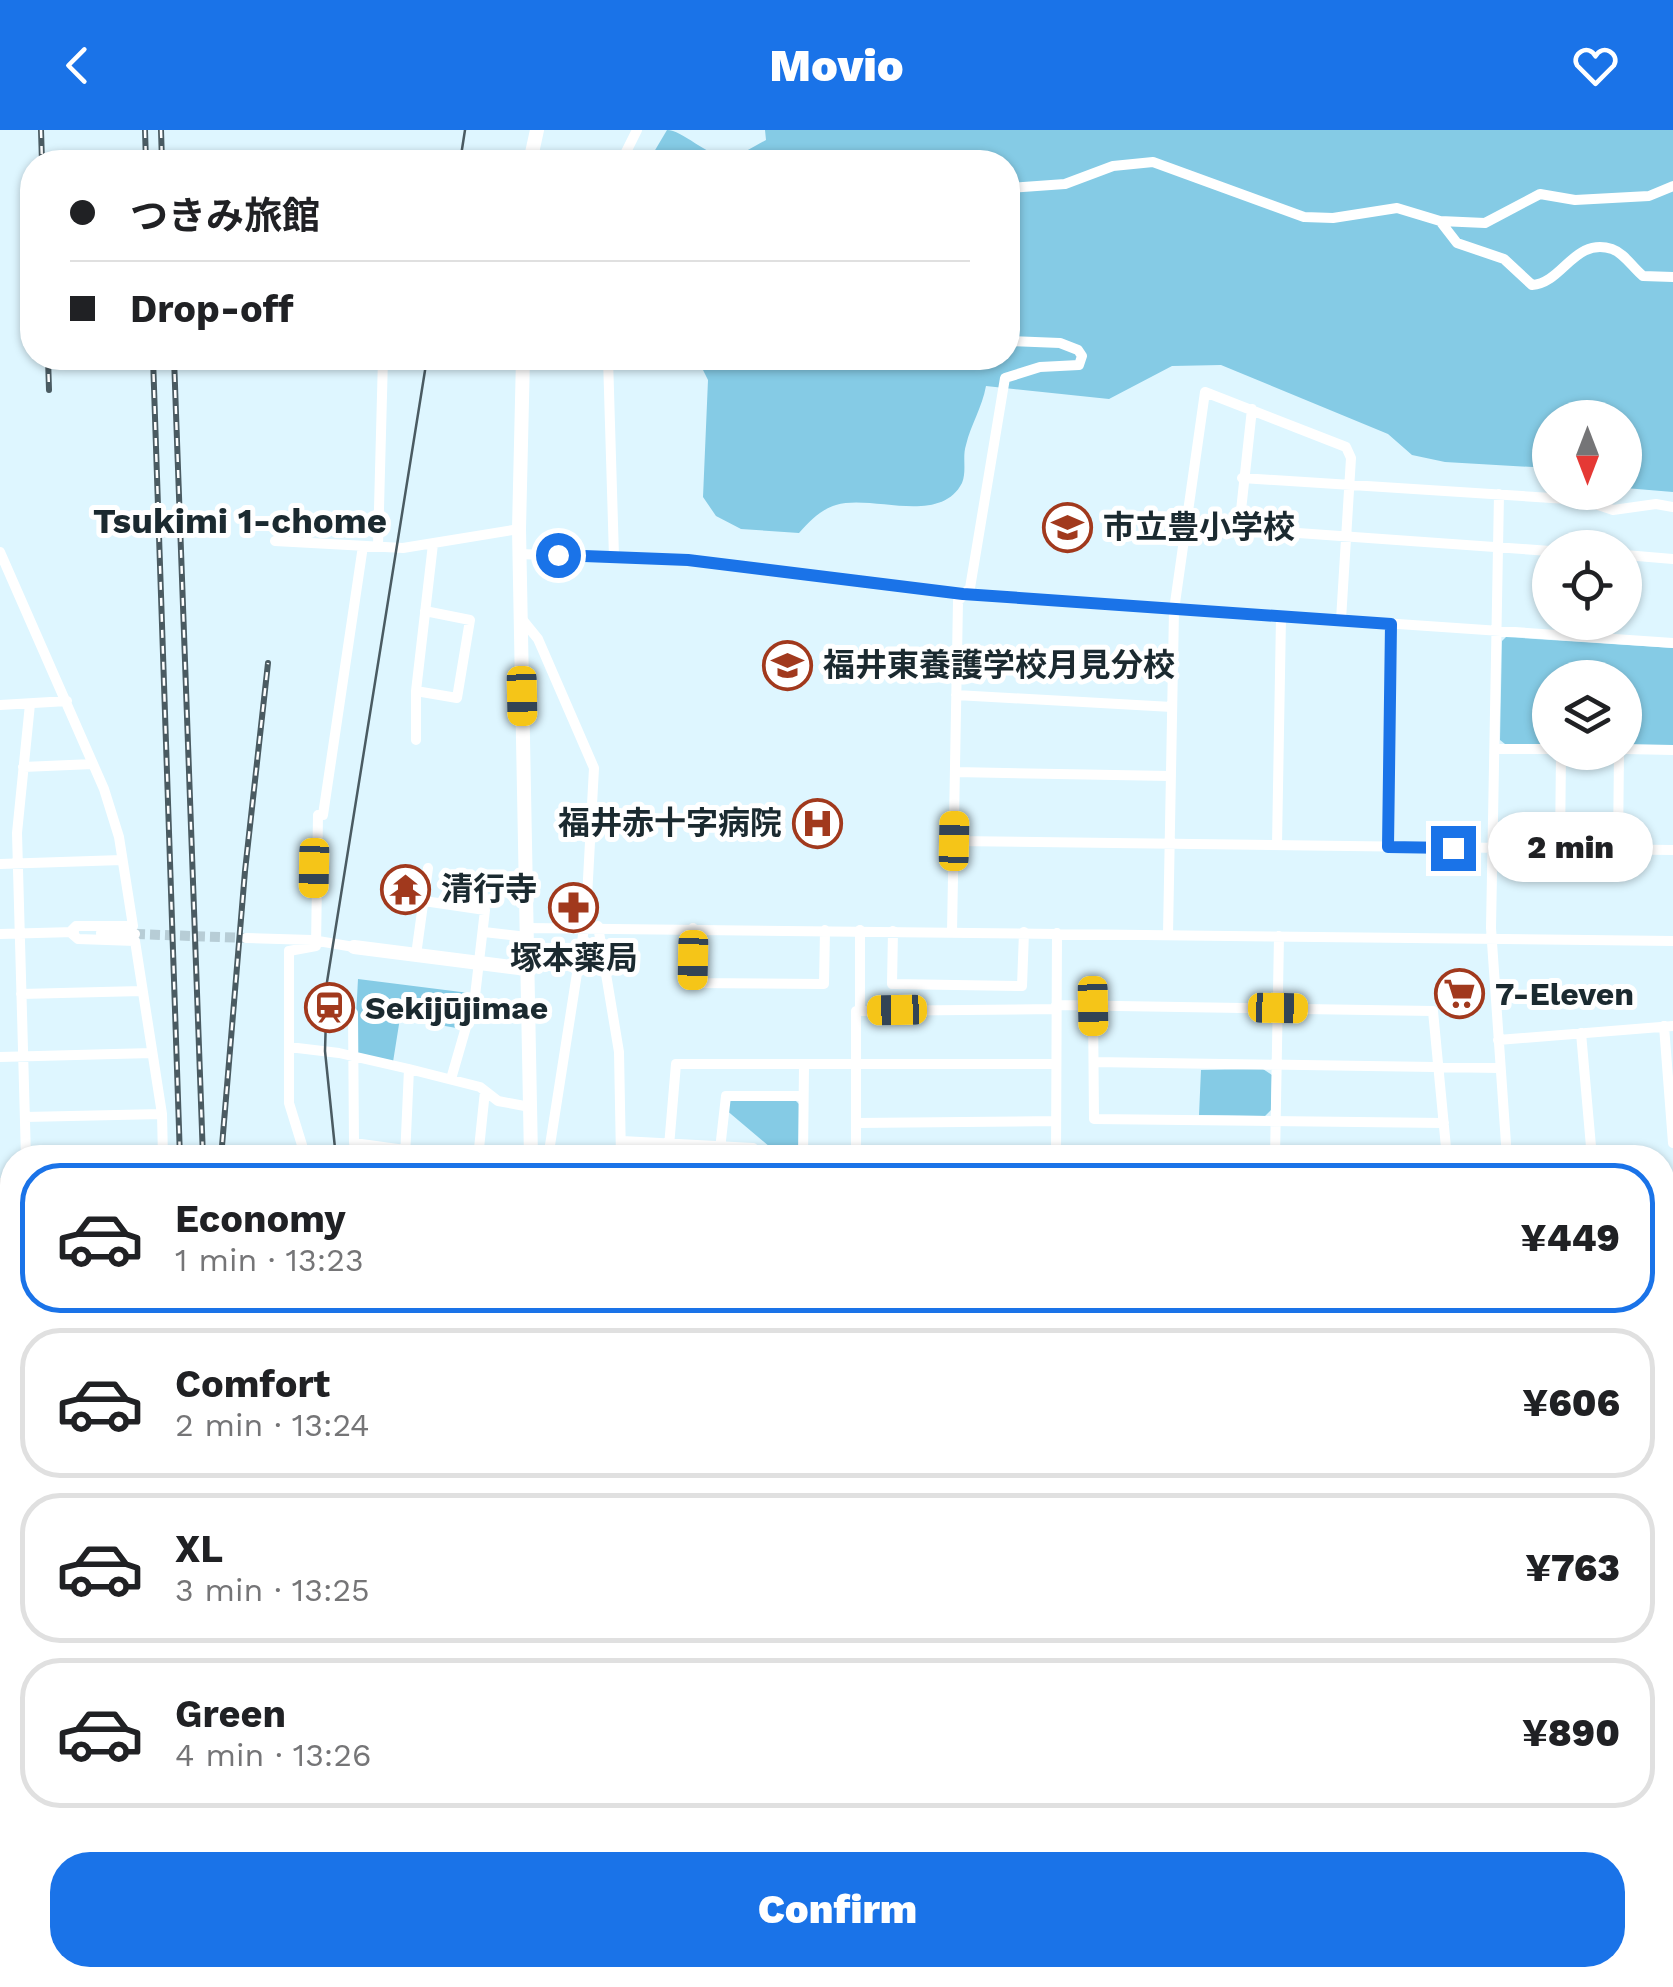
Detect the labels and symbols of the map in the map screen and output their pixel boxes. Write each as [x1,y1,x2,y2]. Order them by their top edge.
north arrow [1532,400,1642,510]
district label: Tsukimi 1-chome [93,500,387,542]
school or university icon: 市立豊小学校 [1042,501,1094,553]
place label: 市立豊小学校 [1103,508,1295,546]
route start [536,533,581,578]
school or university icon: 福井東養護学校月見分校 [762,639,814,691]
place label: 福井東養護学校月見分校 [823,646,1175,684]
car [506,666,538,726]
hospital icon: 福井赤十字病院 [791,797,843,849]
place label: 福井赤十字病院 [558,804,782,842]
car [938,811,970,871]
callout: 2 min [1488,813,1653,883]
route end [1431,826,1476,871]
car [298,838,330,898]
temple icon: 清行寺 [380,863,432,915]
place label: 清行寺 [441,870,537,908]
pharmacy icon: 塚本薬局 [548,882,600,934]
car [677,930,709,990]
place label: 塚本薬局 [510,939,638,977]
supermarket icon: 7-Eleven [1434,968,1486,1020]
place label: 7-Eleven [1495,975,1634,1013]
car [1077,976,1109,1036]
station icon: Sekijūjimae [304,982,356,1034]
place label: Sekijūjimae [365,989,548,1027]
car [1248,992,1308,1024]
car [867,994,927,1026]

